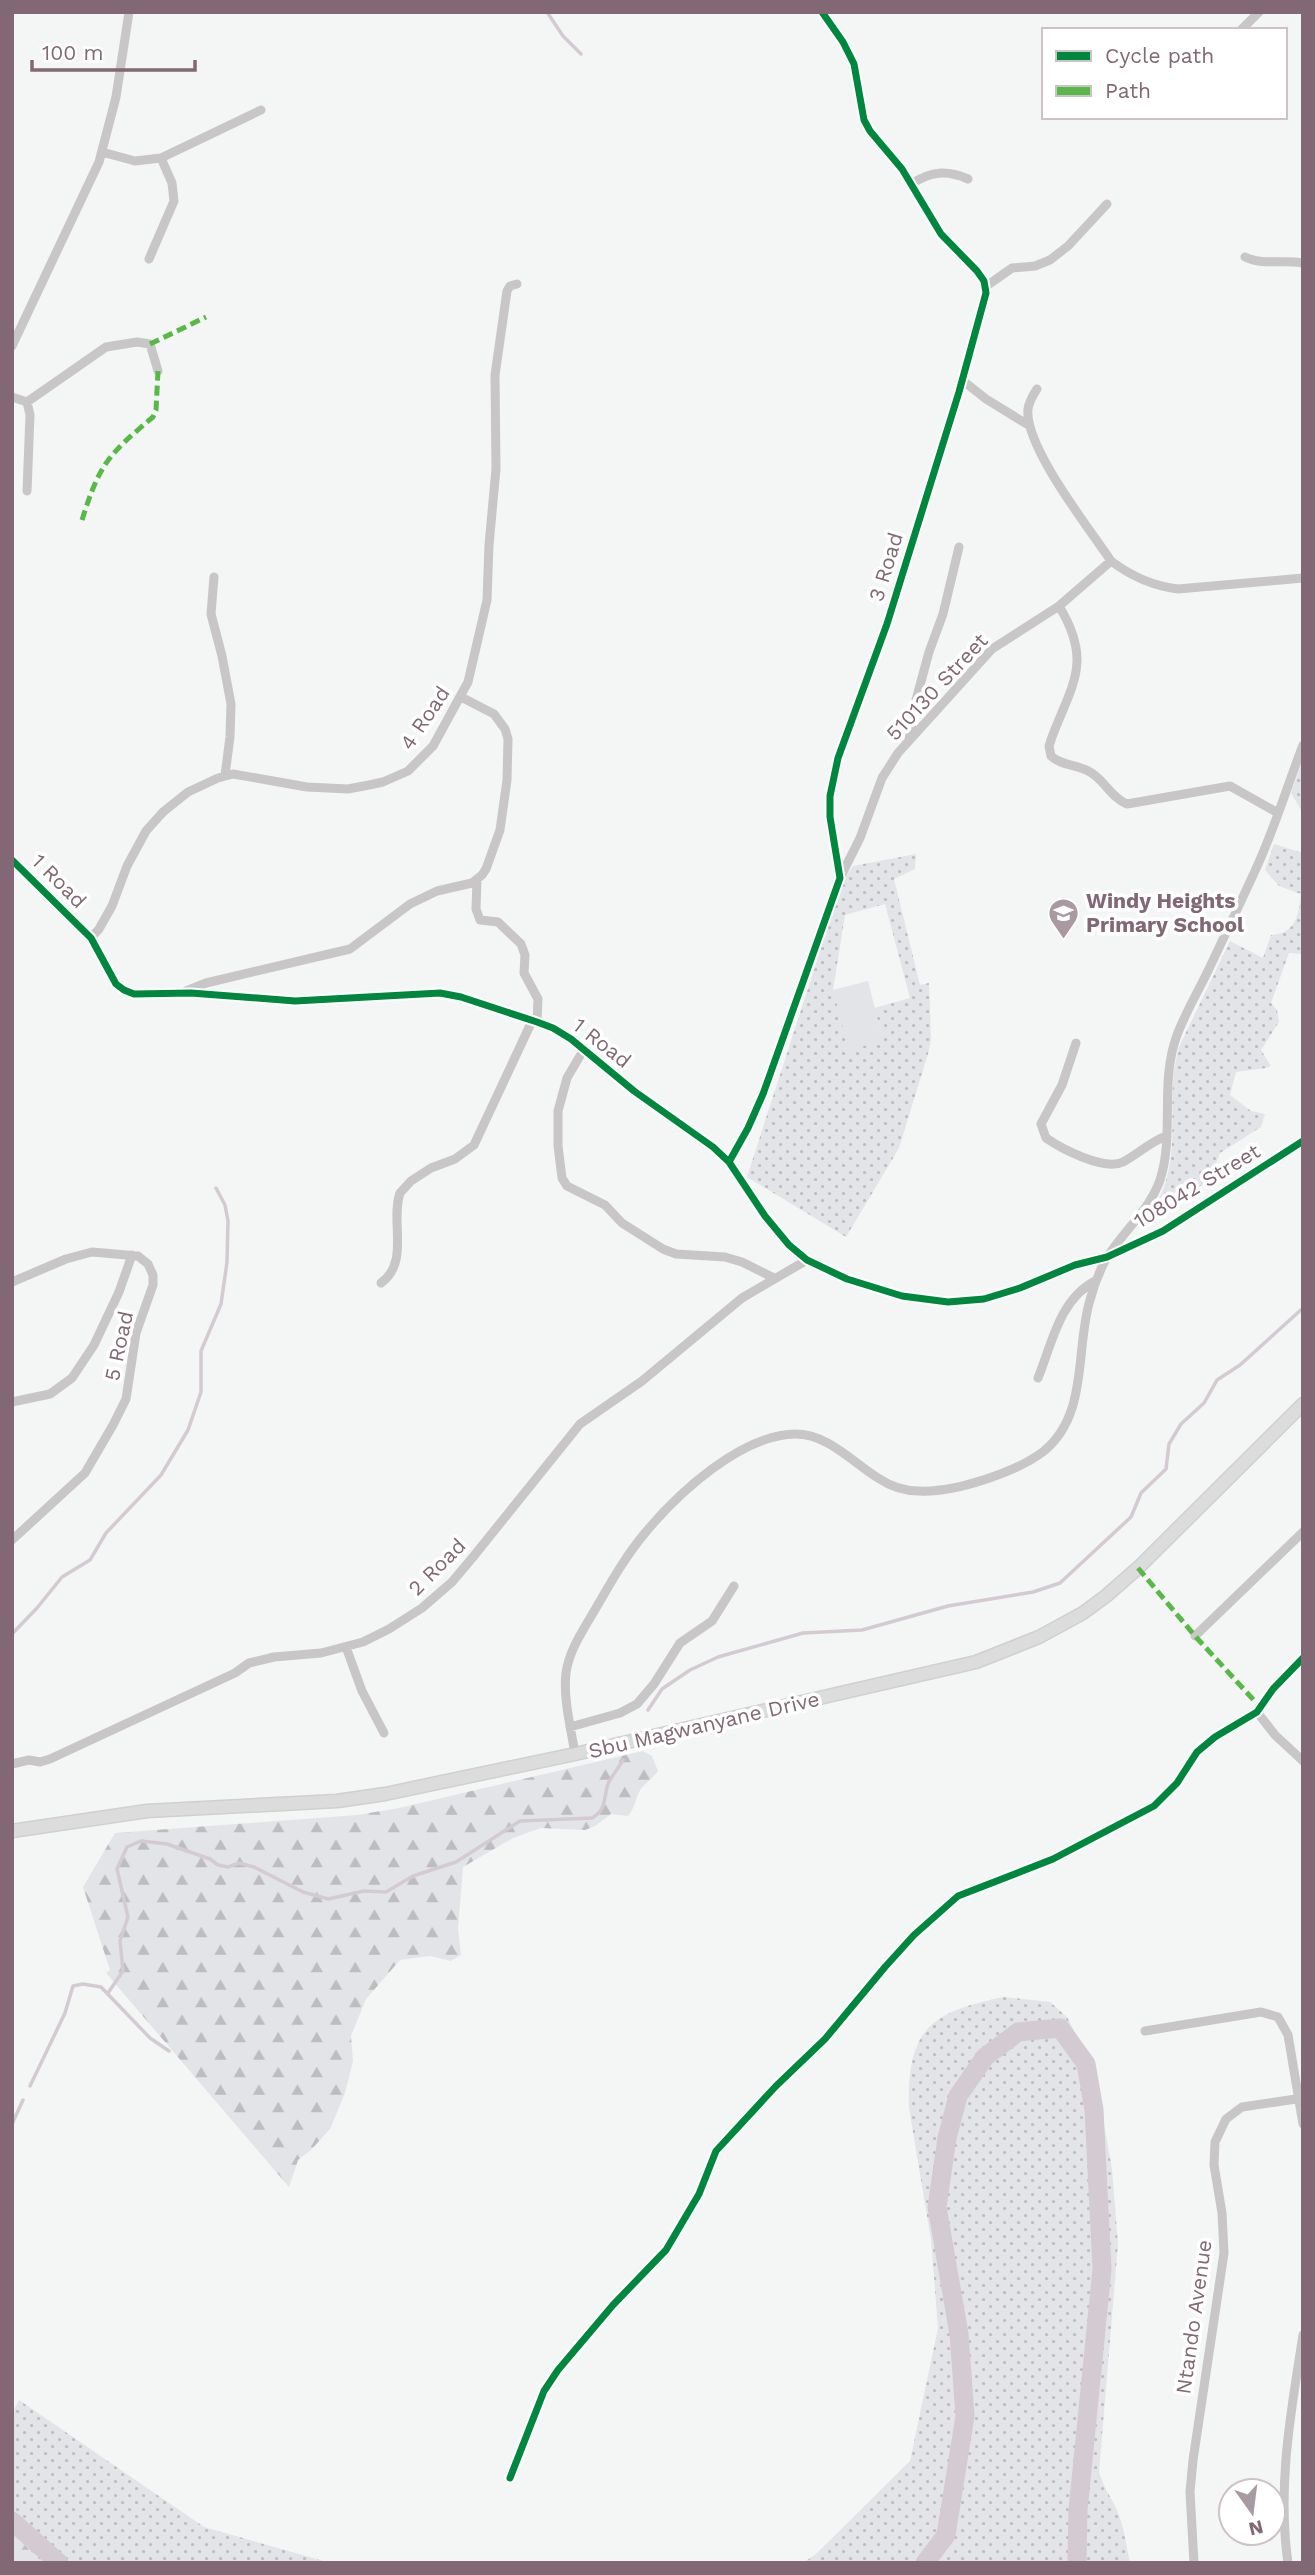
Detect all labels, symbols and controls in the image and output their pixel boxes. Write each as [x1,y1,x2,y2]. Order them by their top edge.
scale bar [32,28,194,72]
legend [1042,28,1287,119]
text: 100 m [42,40,104,65]
text: Cycle path [1105,43,1214,68]
text: Path [1105,78,1151,103]
street label: 3 Road [863,529,908,604]
street label: 510130 Street [881,628,993,745]
street label: 4 Road [394,681,455,754]
street label: 1 Road [27,848,92,913]
place label: Windy Heights Primary School [1086,888,1244,937]
school or university icon: Windy Heights Primary School [1046,896,1080,940]
street label: 1 Road [568,1012,636,1073]
street label: 108042 Street [1129,1138,1265,1233]
street label: 5 Road [99,1309,138,1383]
street label: 2 Road [403,1533,470,1600]
street label: Sbu Magwanyane Drive [586,1686,822,1763]
street label: Ntando Avenue [1170,2238,1217,2396]
north arrow [1217,2477,1287,2547]
text: N [1246,2515,1266,2541]

